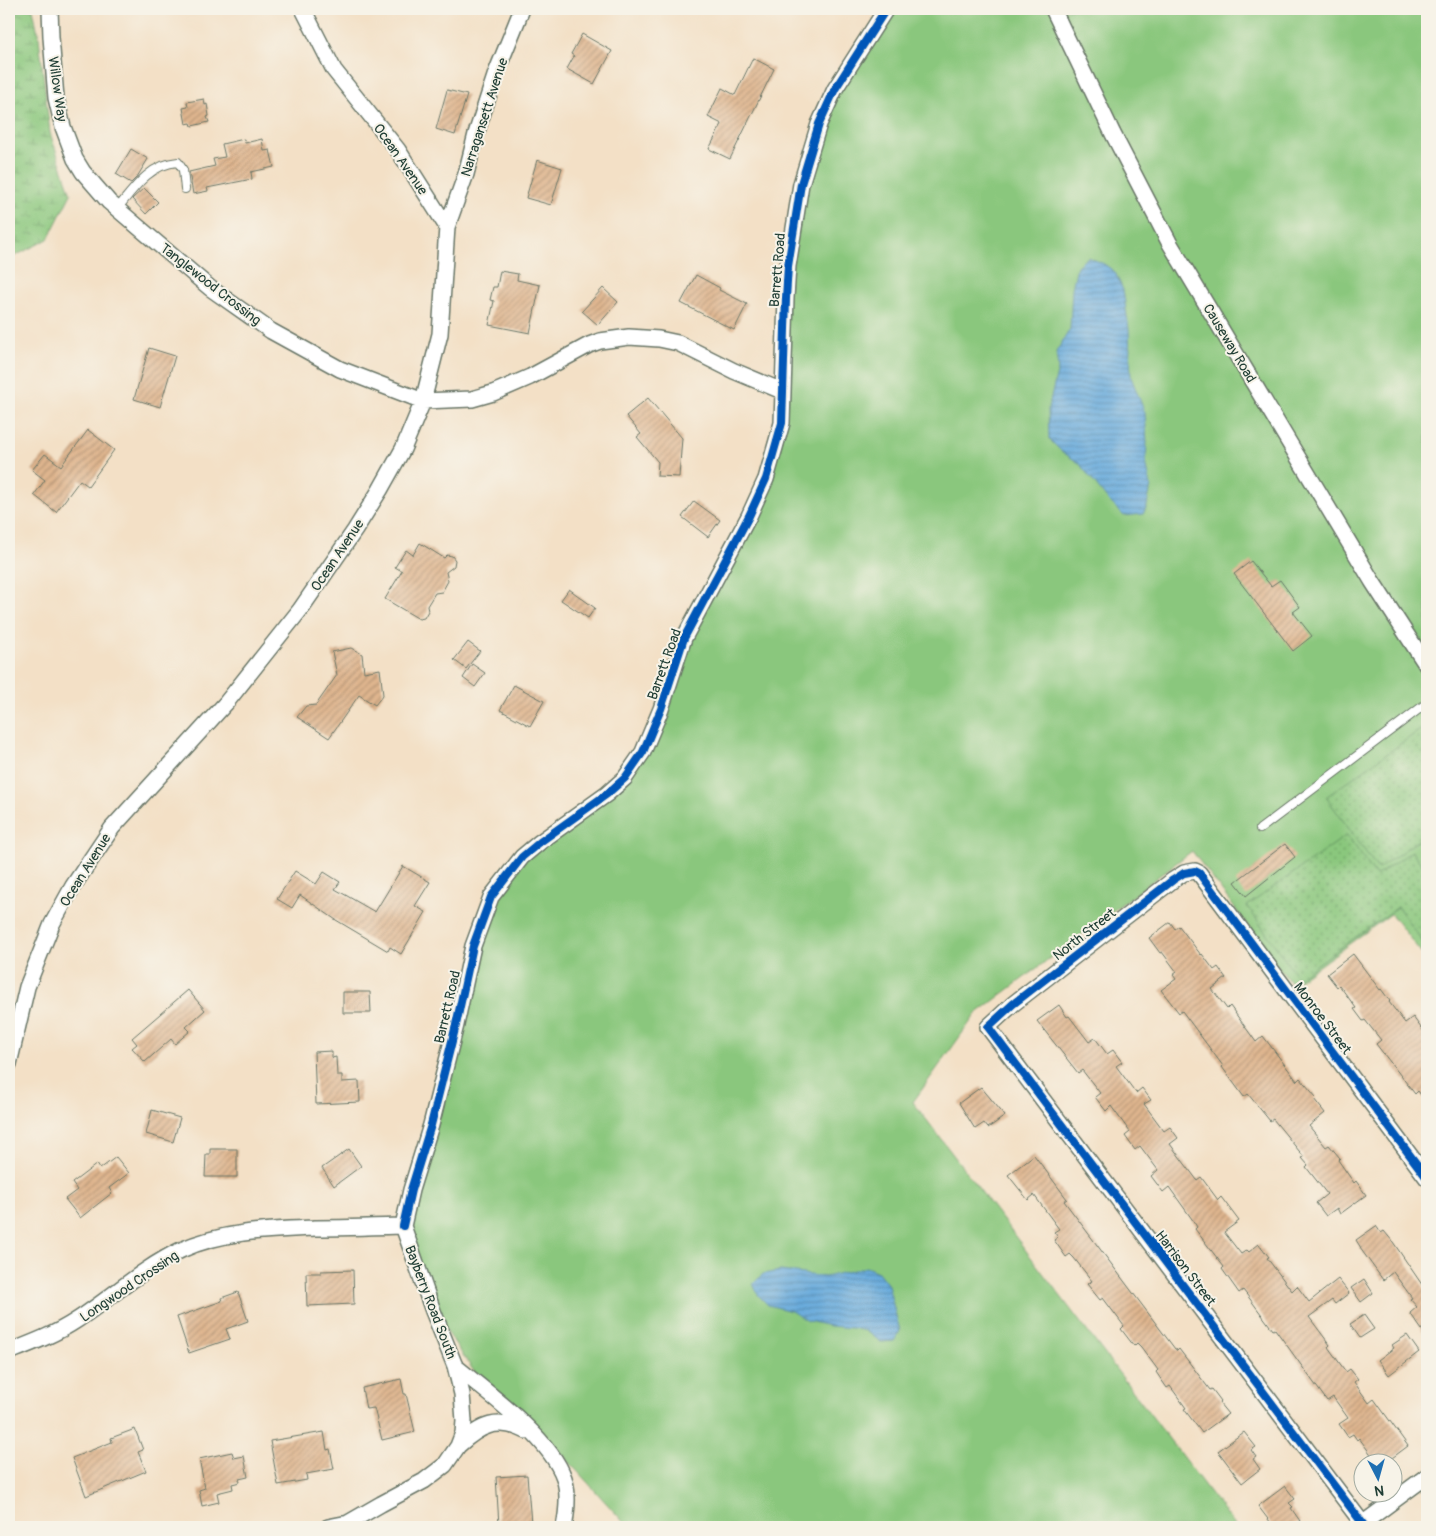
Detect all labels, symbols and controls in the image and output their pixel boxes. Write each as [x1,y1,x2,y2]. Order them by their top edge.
street label: Willow Way [45,55,70,123]
street label: Narragansett Avenue [457,56,512,179]
street label: Ocean Avenue [370,120,431,198]
street label: Barrett Road [766,232,789,308]
street label: Tanglewood Crossing [157,240,265,329]
street label: Causeway Road [1199,301,1260,386]
street label: Ocean Avenue [307,516,368,594]
street label: Barrett Road [644,626,685,702]
street label: Ocean Avenue [56,830,115,910]
street label: North Street [1049,904,1119,964]
street label: Barrett Road [431,969,464,1045]
street label: Monroe Street [1290,979,1355,1058]
street label: Harrison Street [1152,1227,1220,1310]
street label: Bayberry Road South [401,1243,460,1361]
street label: Longwood Crossing [77,1247,182,1326]
north arrow [1354,1454,1404,1504]
text: N [1374,1481,1385,1499]

